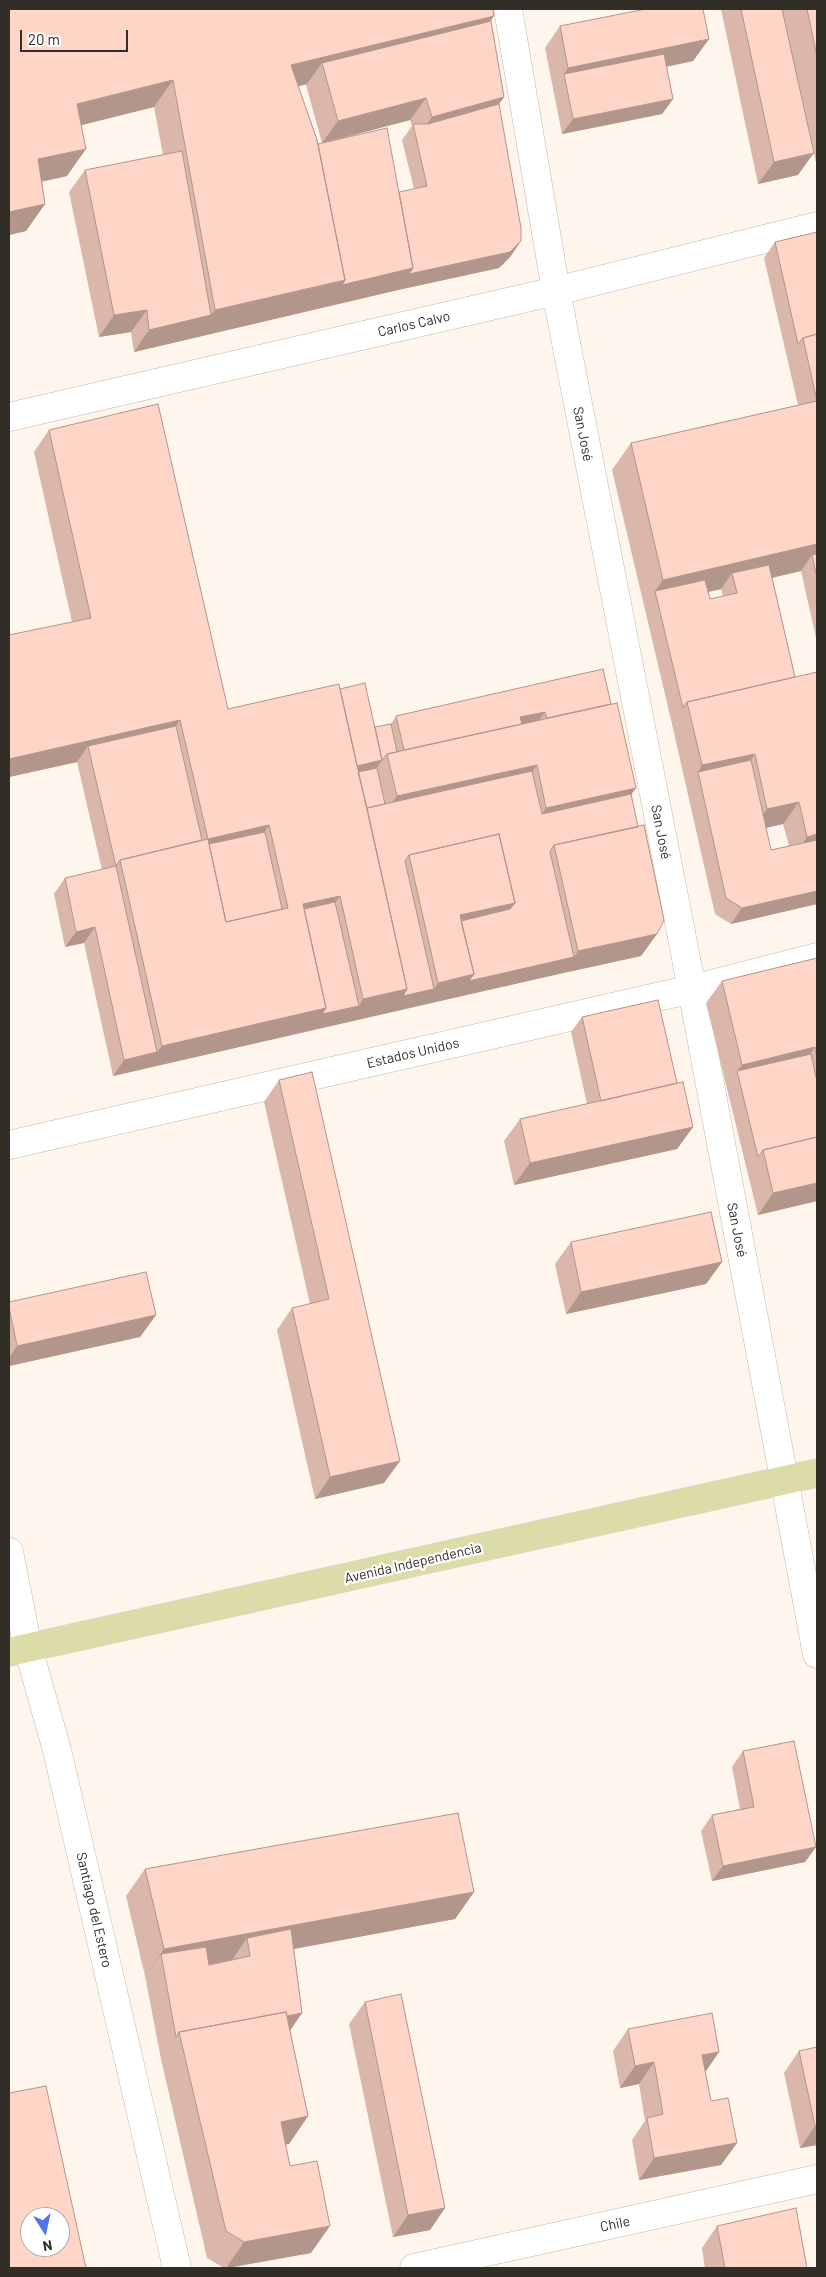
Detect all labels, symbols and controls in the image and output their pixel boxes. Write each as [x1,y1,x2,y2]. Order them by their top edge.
scale bar [22,20,130,52]
text: 20 m [28,30,60,48]
street label: Carlos Calvo [376,308,452,340]
street label: San José [569,405,597,463]
street label: San José [647,803,675,861]
street label: Estados Unidos [365,1034,461,1072]
street label: San José [723,1201,751,1259]
street label: Avenida Independencia [343,1539,483,1587]
street label: Santiago del Estero [73,1851,115,1969]
north arrow [20,2207,70,2257]
street label: Chile [598,2213,632,2235]
text: N [41,2237,54,2255]

